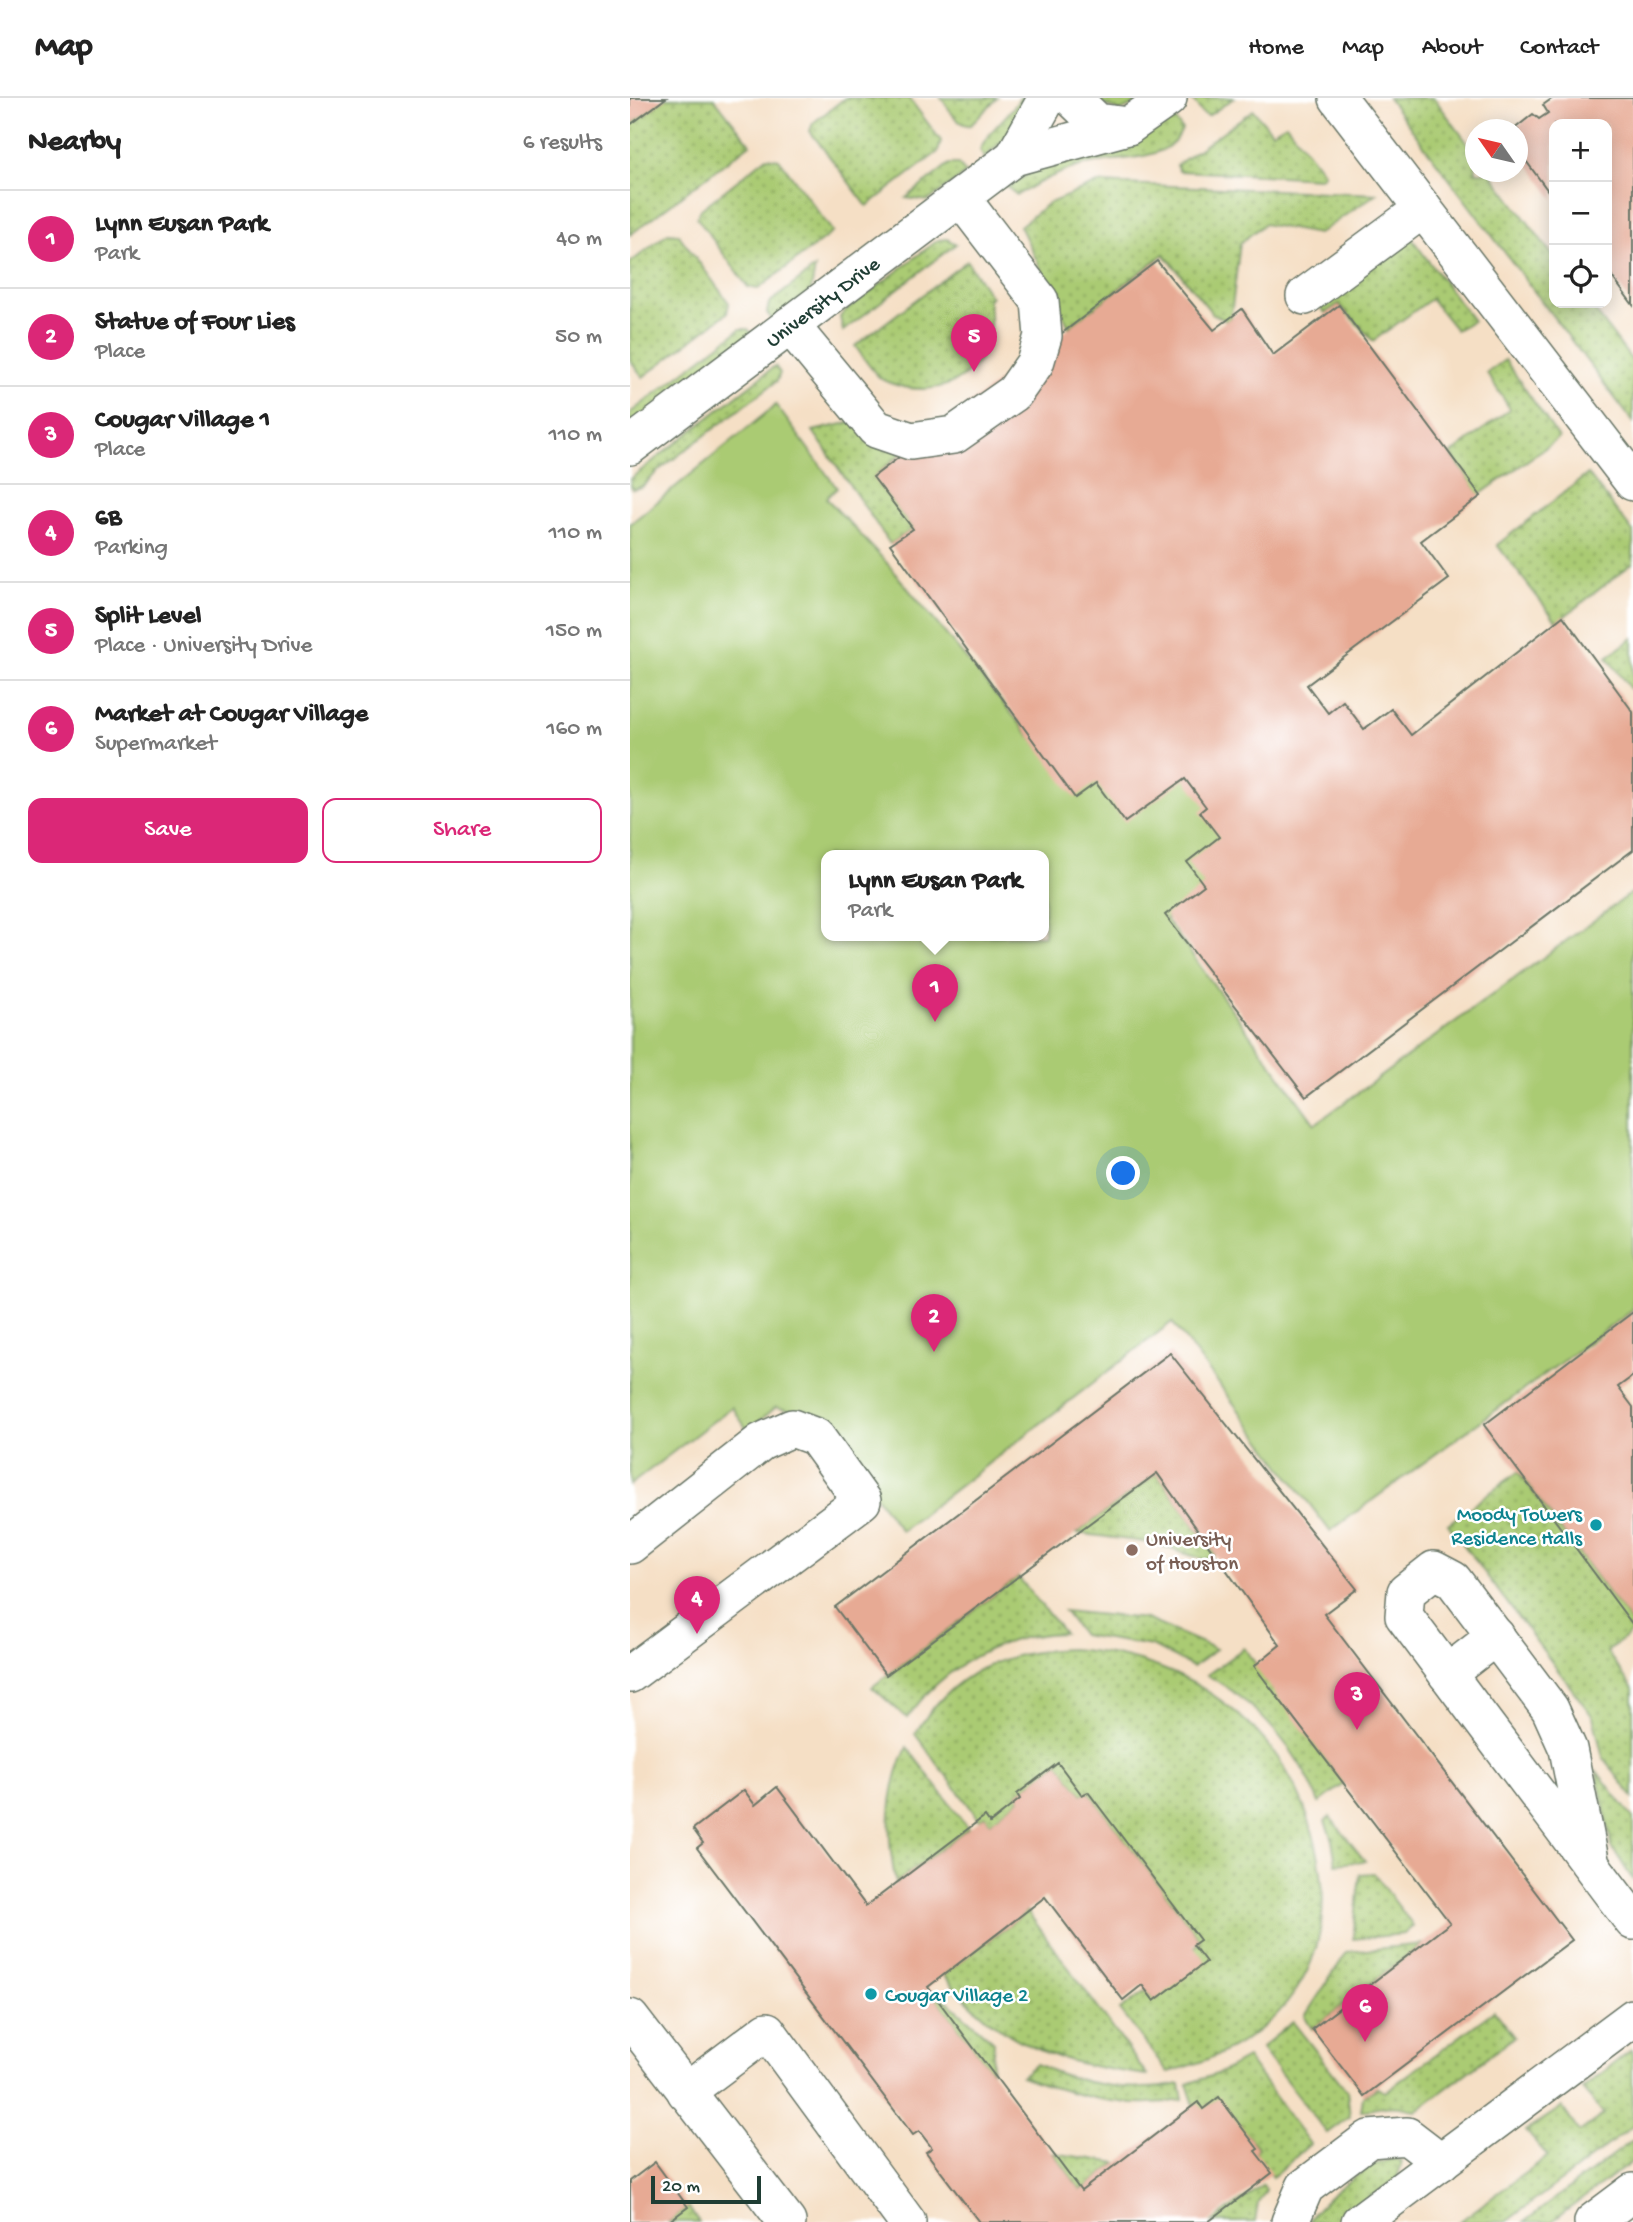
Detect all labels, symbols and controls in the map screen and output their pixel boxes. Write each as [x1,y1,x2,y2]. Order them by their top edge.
text: Map [35,29,92,67]
text: Home [1248,34,1304,63]
text: Map [1342,34,1384,63]
text: About [1422,34,1482,63]
text: Contact [1520,34,1598,63]
north arrow [1465,119,1528,182]
map controls [1549,119,1612,308]
button: + [1549,119,1612,182]
text: Nearby [28,126,121,161]
text: 6 results [523,130,602,157]
button: − [1549,182,1612,245]
text: Lynn Eusan Park [95,210,269,241]
text: 1 [46,226,56,253]
text: 40 m [556,226,602,253]
text: Park [95,241,139,268]
button: locate [1549,245,1612,308]
street label: University Drive [762,252,887,355]
text: Statue of Four Lies [95,308,295,339]
pin: 5 [951,314,997,372]
text: 2 [45,324,57,351]
text: 50 m [555,324,602,351]
text: Place [95,339,145,366]
text: Cougar Village 1 [95,406,270,437]
text: 3 [45,422,57,449]
text: 110 m [549,422,602,449]
text: Place [95,437,145,464]
text: 6B [95,504,121,535]
text: 4 [46,520,56,547]
text: 110 m [549,520,602,547]
text: Parking [95,535,168,562]
text: Split Level [95,602,202,633]
text: 5 [45,618,57,645]
text: 150 m [546,618,602,645]
text: Place · University Drive [95,633,312,660]
text: Market at Cougar Village [95,700,368,731]
text: 6 [45,716,57,743]
text: 160 m [546,716,602,743]
text: Supermarket [95,731,217,758]
button: Save [28,798,308,863]
button: Share [322,798,602,863]
popup [821,850,1049,941]
text: Lynn Eusan Park [848,867,1022,898]
text: Park [848,898,892,925]
pin: 1 [912,964,958,1022]
your location [1106,1156,1140,1190]
pin: 2 [911,1294,957,1352]
place label: Moody Towers Residence Halls [1451,1504,1583,1553]
marker: Moody Towers Residence Halls [1588,1517,1604,1533]
place label: University of Houston [1146,1529,1238,1578]
marker: University of Houston [1124,1542,1140,1558]
pin: 4 [674,1576,720,1634]
pin: 3 [1334,1672,1380,1730]
pin: 6 [1342,1984,1388,2042]
place label: Cougar Village 2 [885,1985,1028,2010]
marker: Cougar Village 2 [863,1986,879,2002]
scale bar [651,2173,761,2205]
text: 20 m [662,2176,700,2199]

